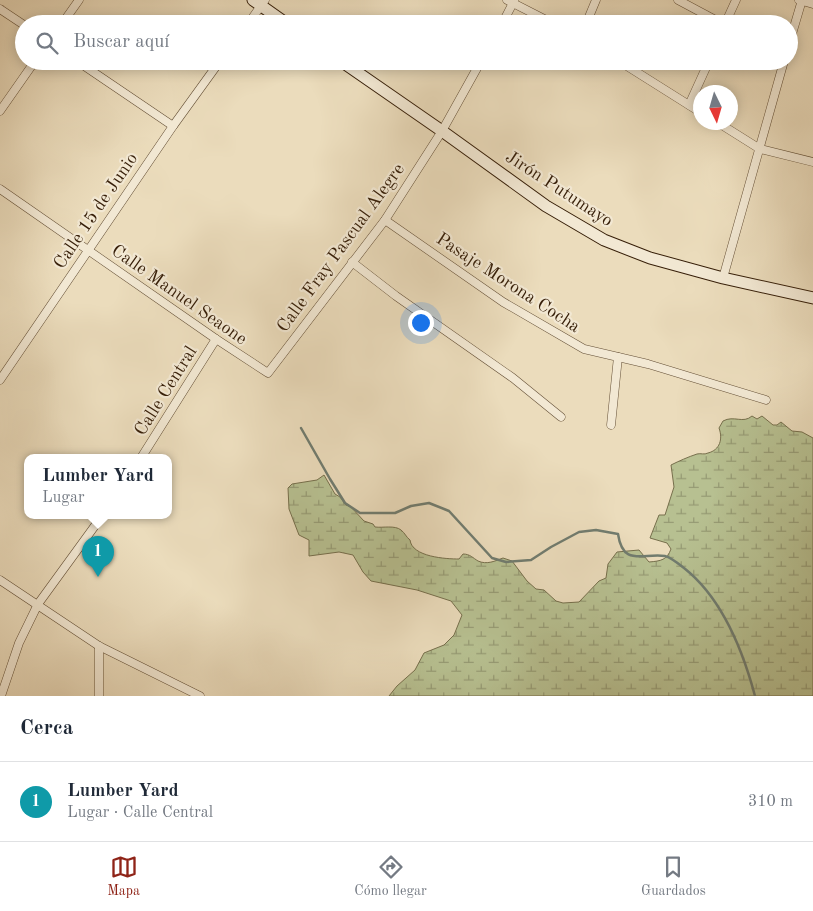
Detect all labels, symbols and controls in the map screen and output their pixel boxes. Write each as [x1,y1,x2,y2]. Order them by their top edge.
search box [15,15,798,70]
icon: search [33,29,61,57]
text: Buscar aquí [73,33,169,52]
north arrow [693,85,738,130]
street label: Jirón Putumayo [502,148,616,230]
street label: Calle 15 de Junio [51,150,141,272]
street label: Calle Fray Pascual Alegre [274,160,408,336]
street label: Pasaje Morona Cocha [433,230,583,336]
street label: Calle Manuel Seaone [108,242,250,348]
your location [408,310,434,336]
street label: Calle Central [131,343,201,439]
popup [24,454,172,519]
text: Lumber Yard [42,467,154,486]
text: Lugar [42,490,84,506]
pin: 1 [82,536,114,577]
text: Cerca [20,718,73,739]
text: Lumber Yard [67,782,179,801]
text: 1 [31,794,41,810]
text: 310 m [748,794,793,810]
text: Lugar · Calle Central [67,805,213,821]
tab: Mapa [107,853,140,900]
tab: Cómo llegar [354,853,427,900]
tab: Guardados [641,853,706,900]

